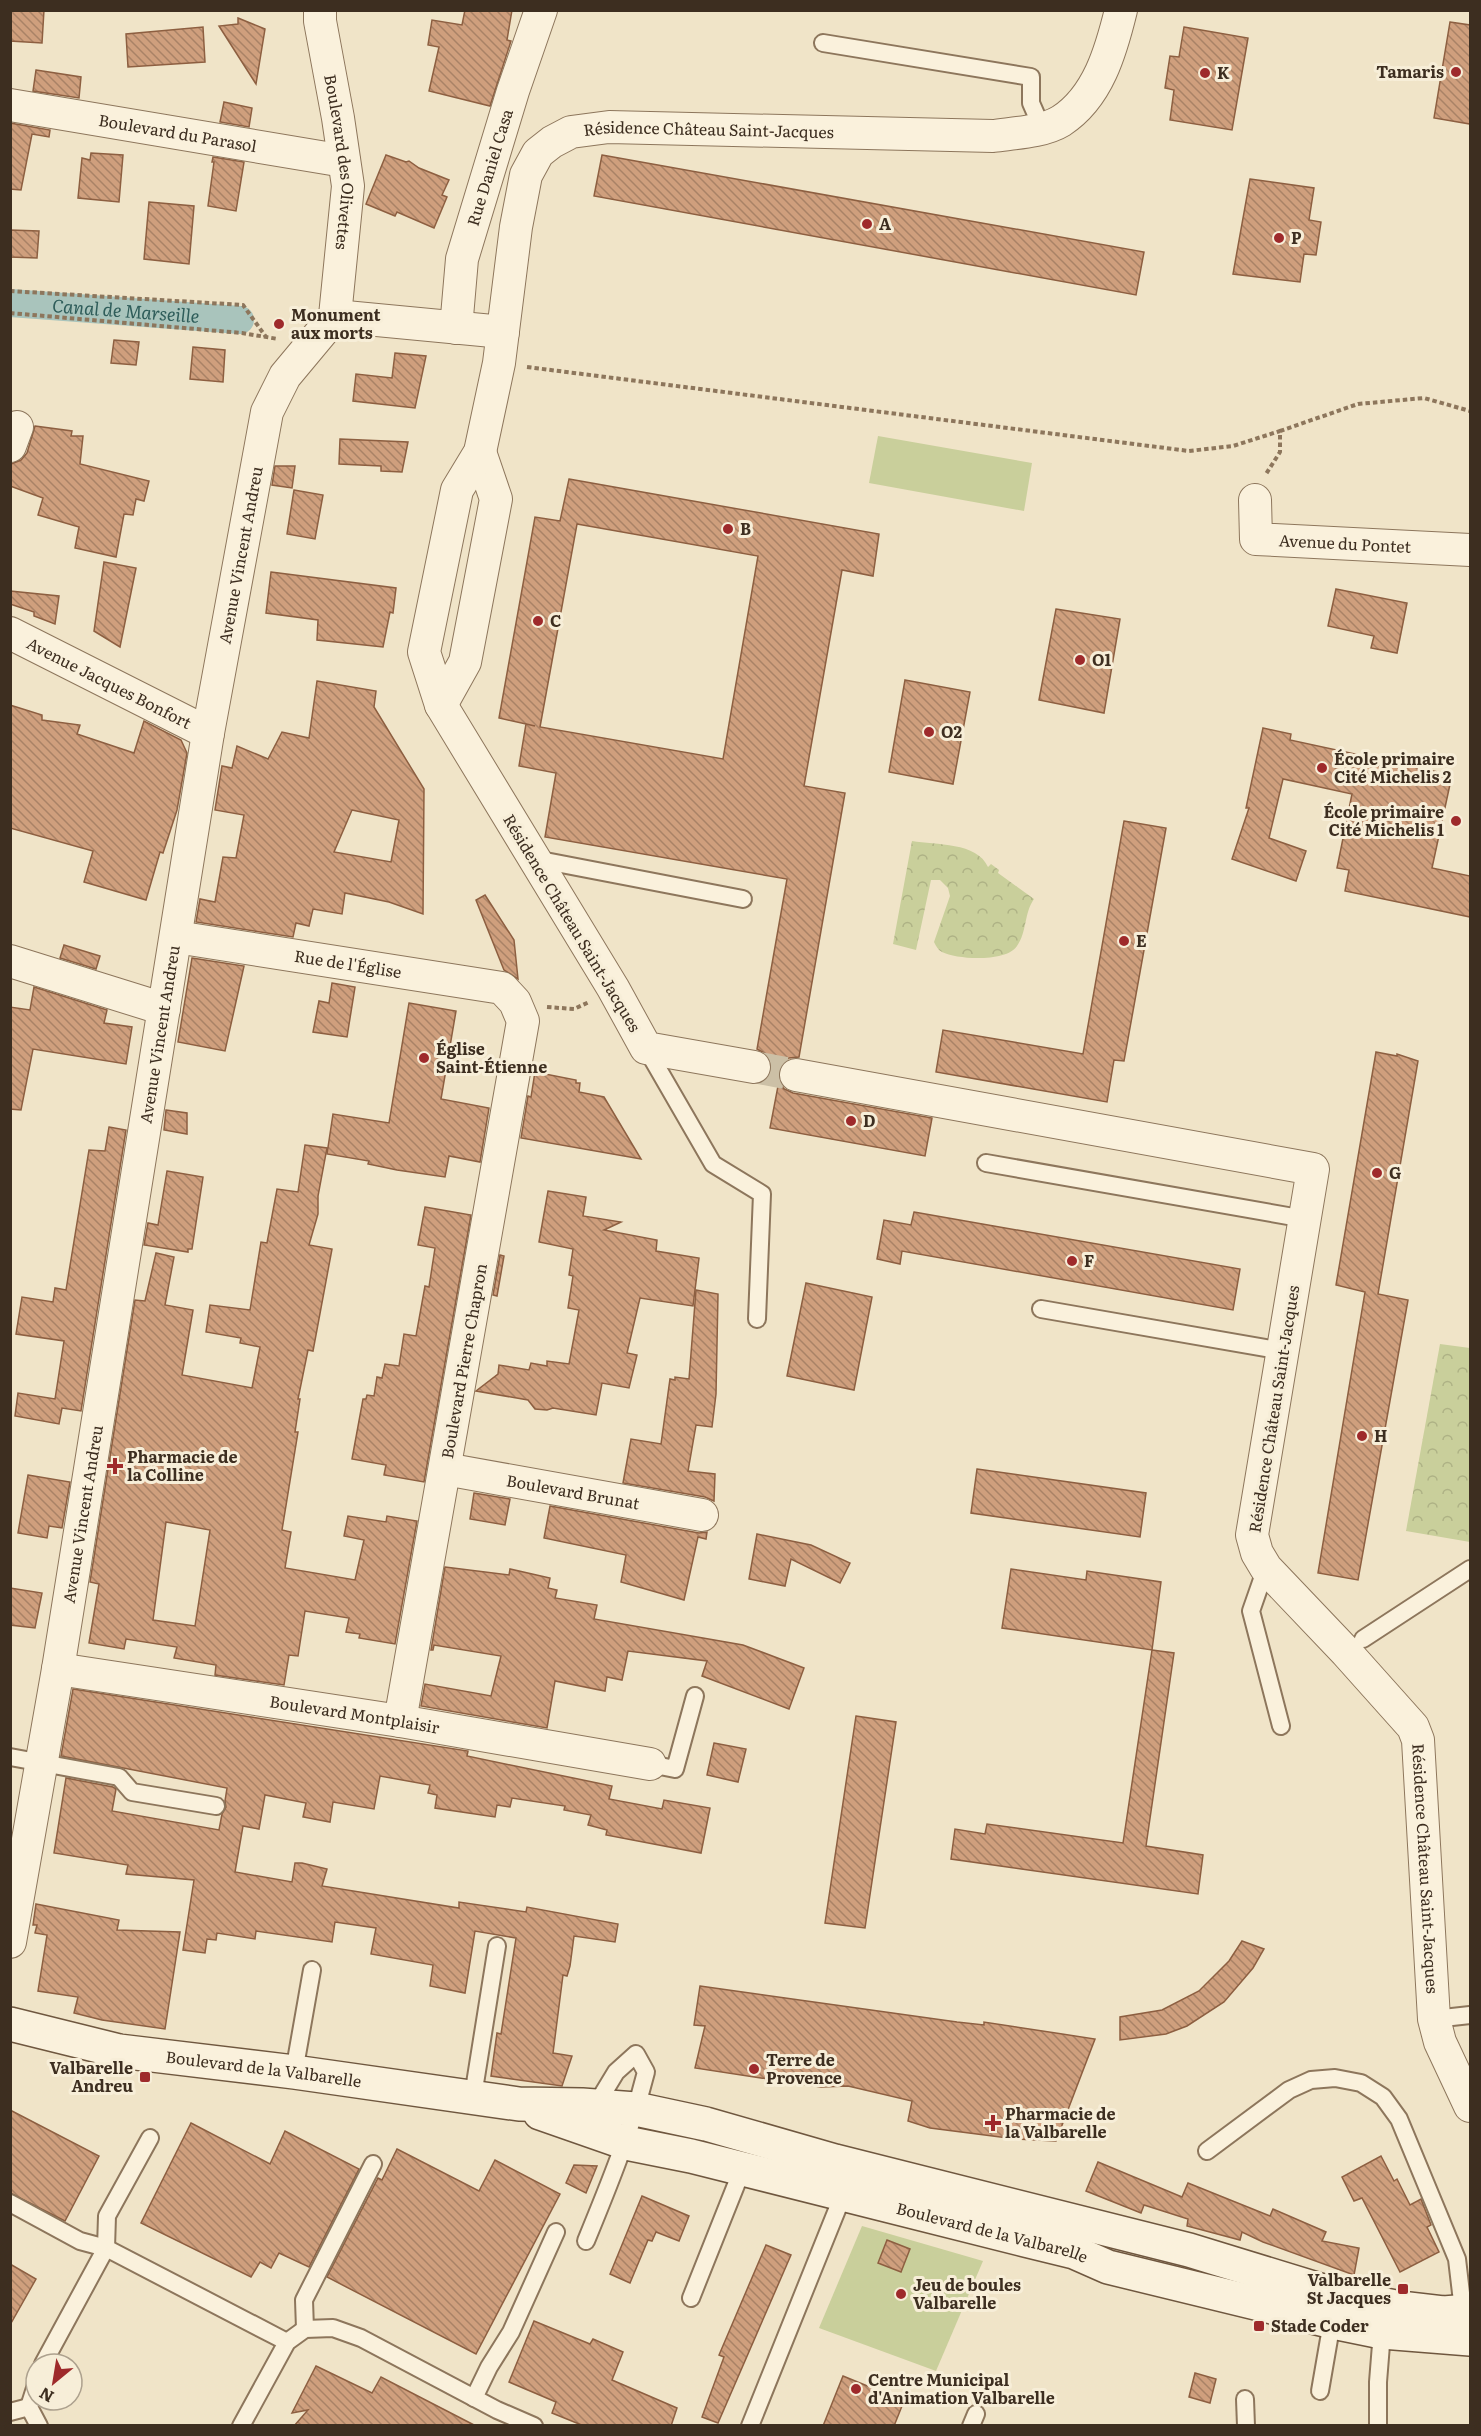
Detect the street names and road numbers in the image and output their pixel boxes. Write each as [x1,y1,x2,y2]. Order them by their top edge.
street label: Boulevard des Olivettes [319,72,361,251]
street label: Rue Daniel Casa [460,105,518,229]
street label: Boulevard du Parasol [97,107,259,157]
street label: Résidence Château Saint-Jacques [582,114,834,143]
street label: Avenue Vincent Andreu [212,464,268,646]
street label: Avenue du Pontet [1278,527,1412,558]
street label: Avenue Jacques Bonfort [23,630,197,734]
street label: Résidence Château Saint-Jacques [498,809,648,1036]
street label: Avenue Vincent Andreu [133,943,185,1125]
street label: Rue de l'Église [293,943,403,983]
street label: Boulevard Pierre Chapron [434,1261,492,1460]
street label: Résidence Château Saint-Jacques [1242,1283,1304,1534]
street label: Avenue Vincent Andreu [56,1423,108,1605]
street label: Boulevard Brunat [505,1467,642,1515]
street label: Boulevard Montplaisir [268,1688,442,1739]
street label: Résidence Château Saint-Jacques [1407,1743,1446,1994]
street label: Boulevard de la Valbarelle [165,2044,363,2092]
street label: Boulevard de la Valbarelle [894,2195,1092,2268]

